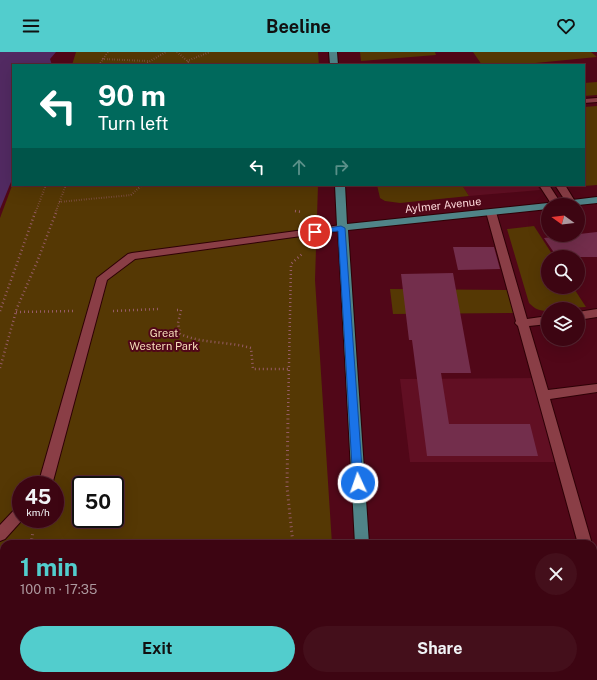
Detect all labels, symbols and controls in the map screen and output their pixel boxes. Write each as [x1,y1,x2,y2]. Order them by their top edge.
icon: menu [20,15,42,37]
icon: heart [555,15,577,37]
text: Beeline [266,16,331,37]
text: 90 m [98,79,166,112]
icon: left [32,80,84,132]
text: Turn left [98,113,168,134]
icon: left [246,156,268,178]
icon: ahead [288,156,310,178]
icon: right [330,156,352,178]
street label: Aylmer Avenue [404,195,482,215]
north arrow [541,198,585,242]
map controls [541,198,585,346]
pin [298,215,332,249]
icon: arrive [304,221,326,243]
button: search [541,250,585,294]
button: layers [541,302,585,346]
park label: Great Western Park [130,327,198,352]
position arrow [337,462,379,504]
speed limit sign: 50 [72,476,124,528]
text: 45 [25,485,51,509]
text: km/h [26,506,50,518]
text: 1 min [20,553,78,581]
button: close [535,553,577,595]
text: 100 m · 17:35 [20,582,97,597]
button: Exit [20,626,295,672]
button: Share [303,626,577,672]

